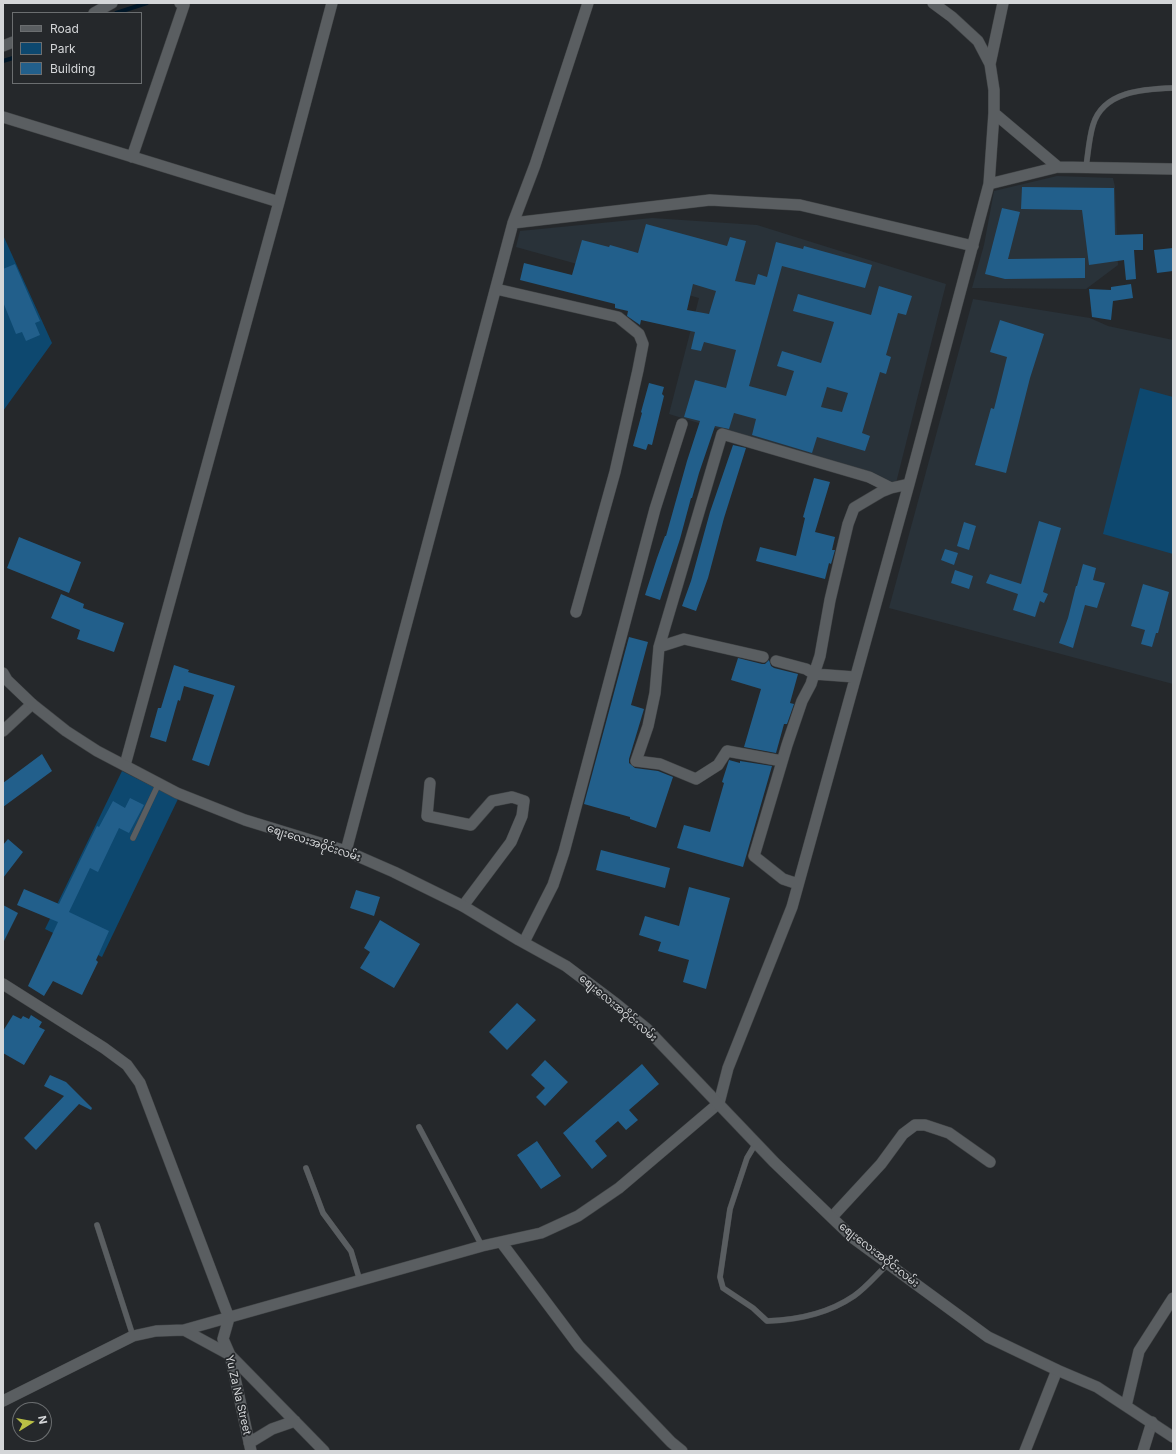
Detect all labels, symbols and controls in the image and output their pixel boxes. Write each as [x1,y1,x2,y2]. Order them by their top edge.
legend [12,12,142,84]
text: Road [50,21,79,36]
text: Park [50,41,76,56]
text: Building [50,61,95,76]
street label: စျေးလေးအဝိုင်းလမ်း [266,822,362,864]
street label: စျေးလေးအဝိုင်းလမ်း [576,972,660,1044]
street label: စျေးလေးအဝိုင်းလမ်း [836,1220,922,1290]
street label: Yu Za Na Street [222,1354,254,1436]
north arrow [12,1402,52,1442]
text: N [35,1414,50,1425]

